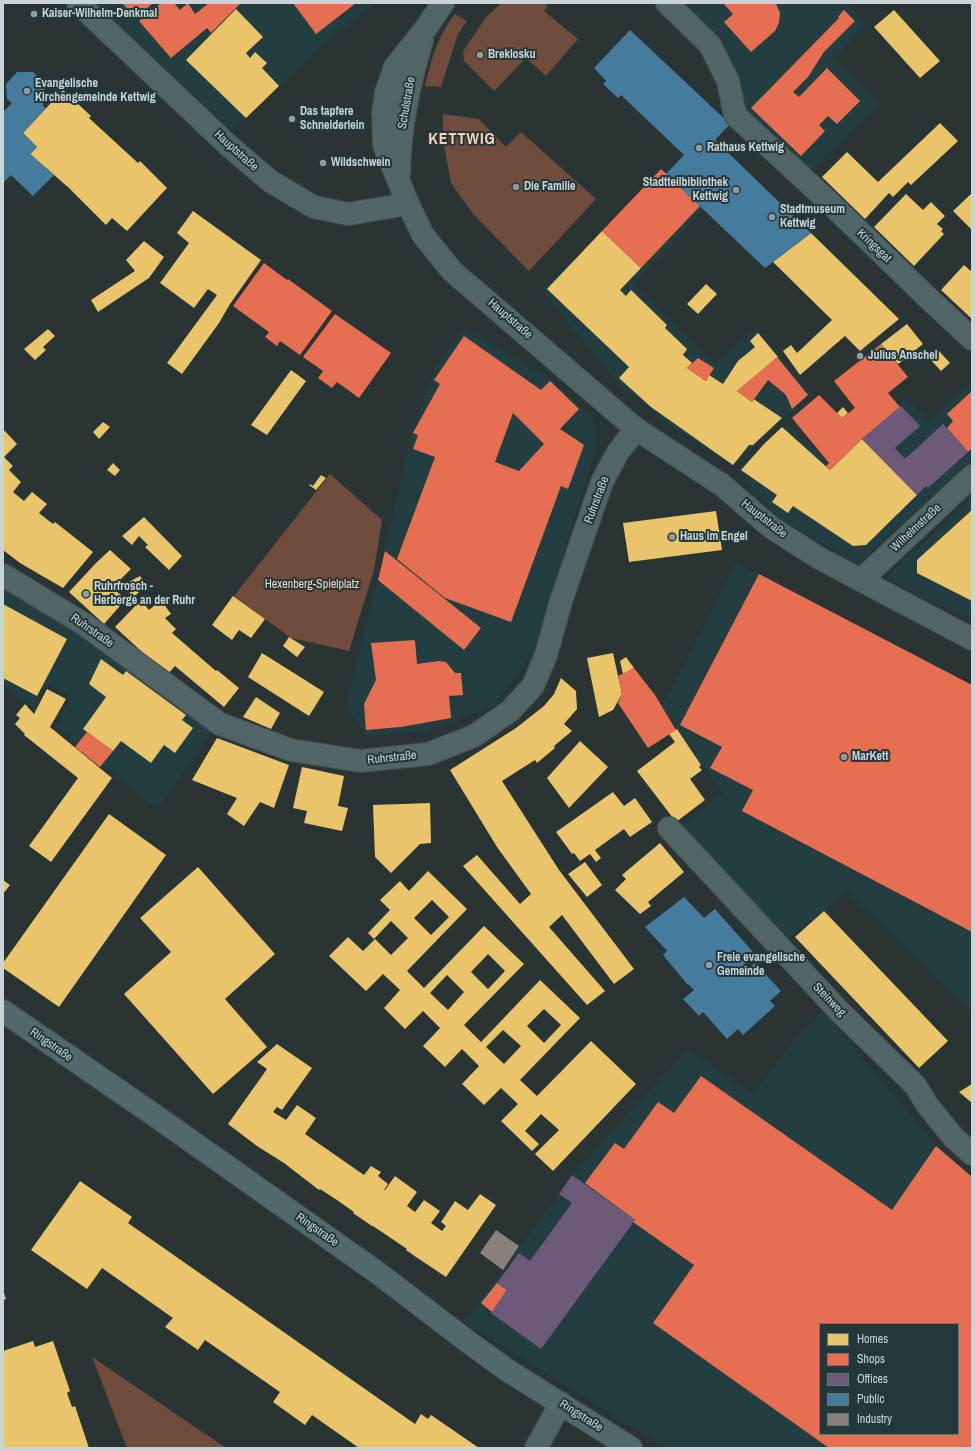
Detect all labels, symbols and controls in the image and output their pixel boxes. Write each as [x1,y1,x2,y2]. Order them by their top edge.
place label: Kaiser-Wilhelm-Denkmal [42,7,157,21]
marker: Kaiser-Wilhelm-Denkmal [29,9,39,19]
place label: Breklosku [488,48,536,62]
marker: Breklosku [475,50,485,60]
street label: Schulstraße [395,76,419,130]
place label: Evangelische Kirchengemeinde Kettwig [35,77,156,105]
marker: Evangelische Kirchengemeinde Kettwig [22,86,32,96]
place label: Das tapfere Schneiderlein [300,105,365,133]
marker: Das tapfere Schneiderlein [287,114,297,124]
street label: Hauptstraße [211,128,261,174]
district label: KETTWIG [428,130,496,150]
place label: Rathaus Kettwig [707,141,784,155]
marker: Rathaus Kettwig [694,143,704,153]
place label: Wildschwein [331,156,391,170]
marker: Wildschwein [318,158,328,168]
place label: Stadtteilbibliothek Kettwig [643,176,728,204]
place label: Die Familie [524,180,575,194]
marker: Die Familie [511,182,521,192]
marker: Stadtteilbibliothek Kettwig [731,185,741,195]
place label: Stadtmuseum Kettwig [780,203,845,231]
marker: Stadtmuseum Kettwig [767,212,777,222]
street label: Kringsgat [854,226,894,266]
street label: Hauptstraße [485,296,535,342]
place label: Julius Anschel [868,349,937,363]
marker: Julius Anschel [855,351,865,361]
street label: Ruhrstraße [581,474,613,526]
street label: Hauptstraße [738,497,790,541]
street label: Wilhelmstraße [888,501,944,555]
place label: Haus im Engel [680,530,748,544]
marker: Haus im Engel [667,532,677,542]
park label: Hexenberg-Spielplatz [265,578,359,592]
place label: Ruhrfrosch - Herberge an der Ruhr [94,580,195,608]
marker: Ruhrfrosch - Herberge an der Ruhr [81,589,91,599]
street label: Ruhrstraße [68,611,116,651]
street label: Ruhrstraße [367,748,417,768]
place label: MarKett [852,750,889,764]
marker: MarKett [839,752,849,762]
place label: Freie evangelische Gemeinde [717,951,805,979]
marker: Freie evangelische Gemeinde [704,960,714,970]
street label: Steinweg [810,980,848,1020]
street label: Ringstraße [27,1025,75,1065]
street label: Ringstraße [293,1210,341,1250]
legend [819,1323,959,1435]
text: Homes [857,1331,888,1347]
text: Shops [857,1351,885,1367]
text: Offices [857,1371,888,1387]
text: Public [857,1391,884,1407]
street label: Ringstraße [557,1397,605,1435]
text: Industry [857,1411,892,1427]

